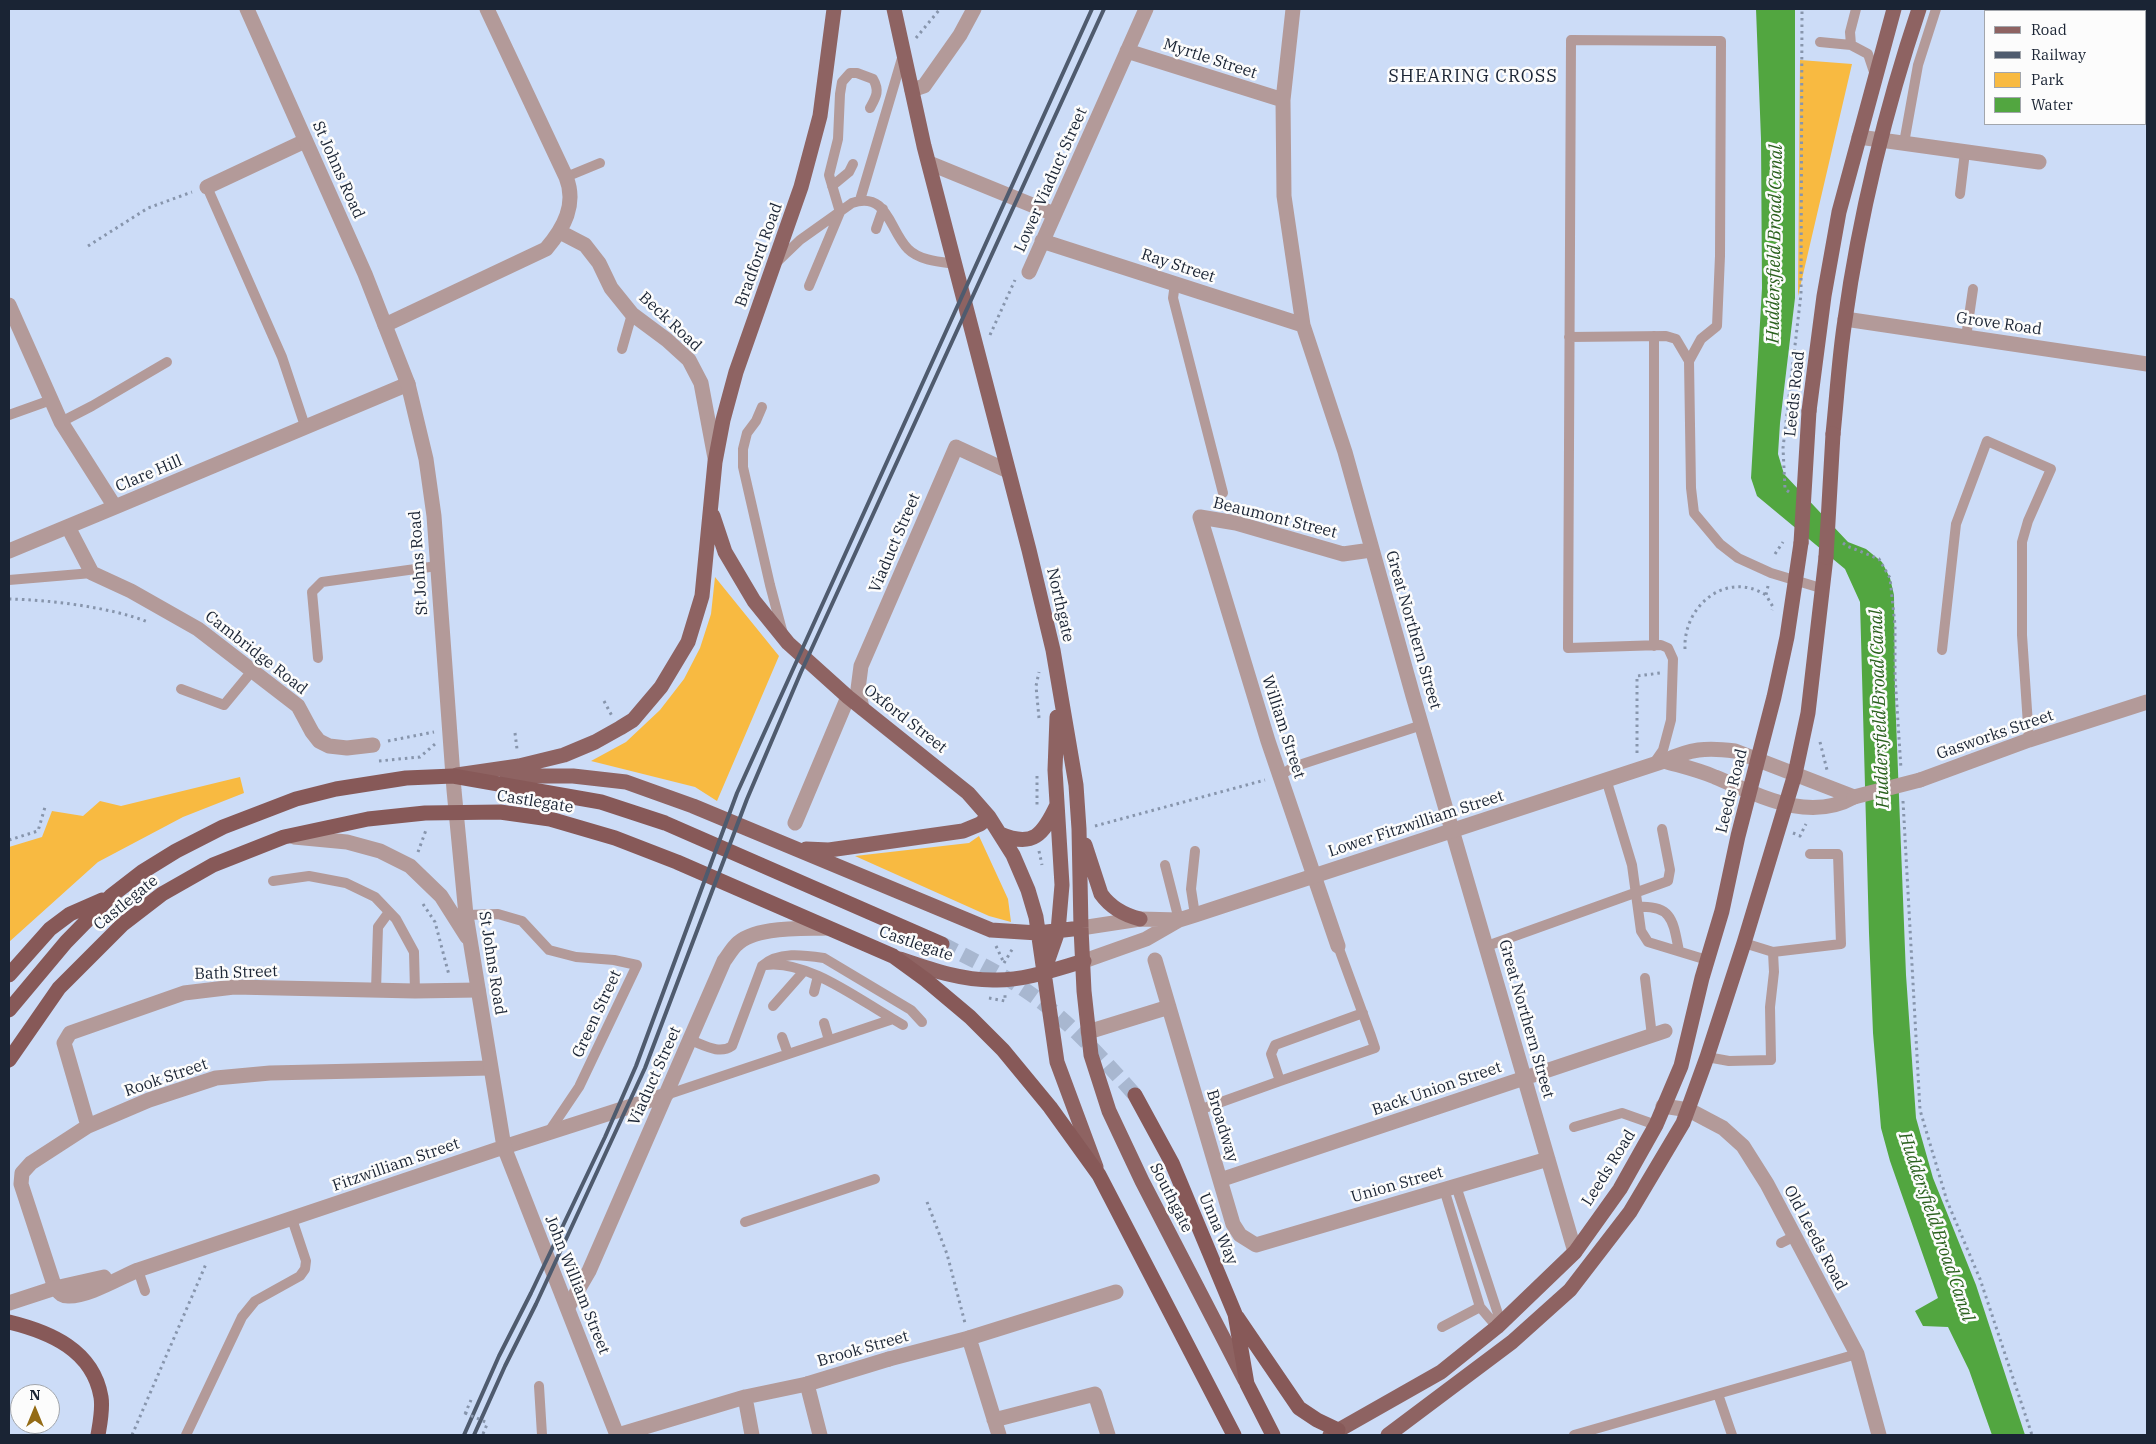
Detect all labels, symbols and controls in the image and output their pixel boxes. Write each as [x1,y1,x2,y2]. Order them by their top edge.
legend [1984,10,2146,125]
text: Road [2031,20,2067,39]
street label: Myrtle Street [1161,35,1259,83]
text: Railway [2031,45,2086,64]
district label: SHEARING CROSS [1386,66,1560,88]
text: Park [2031,70,2064,89]
text: Water [2031,95,2073,114]
street label: Lower Viaduct Street [1010,105,1092,255]
street label: St Johns Road [308,118,368,222]
water label: Huddersfield Broad Canal [1762,144,1788,344]
street label: Bradford Road [731,200,787,310]
street label: Ray Street [1139,245,1217,287]
street label: Beck Road [635,288,705,356]
street label: Grove Road [1955,308,2043,340]
street label: Leeds Road [1781,350,1809,438]
street label: Clare Hill [113,451,185,497]
street label: Viaduct Street [865,490,925,596]
street label: Beaumont Street [1211,493,1339,543]
street label: St Johns Road [406,510,432,616]
street label: Great Northern Street [1381,548,1445,712]
street label: Northgate [1042,566,1078,644]
street label: Cambridge Road [201,607,311,699]
water label: Huddersfield Broad Canal [1866,609,1894,809]
street label: William Street [1257,673,1309,781]
street label: Oxford Street [860,681,950,757]
street label: Gasworks Street [1934,706,2056,764]
street label: Leeds Road [1712,747,1752,835]
street label: Castlegate [495,786,575,818]
street label: Lower Fitzwilliam Street [1326,787,1506,861]
street label: Castlegate [90,871,162,935]
street label: St Johns Road [474,910,510,1016]
street label: Castlegate [876,922,956,966]
street label: Great Northern Street [1494,937,1558,1101]
street label: Bath Street [194,962,278,984]
street label: Green Street [568,967,626,1061]
street label: Viaduct Street [625,1024,685,1128]
street label: Rook Street [122,1055,210,1101]
street label: Back Union Street [1370,1058,1504,1120]
street label: Broadway [1202,1087,1242,1165]
street label: Leeds Road [1578,1126,1640,1210]
water label: Huddersfield Broad Canal [1893,1130,1979,1324]
street label: Fitzwilliam Street [330,1134,462,1196]
street label: Southgate [1145,1160,1197,1236]
street label: Union Street [1349,1163,1445,1207]
street label: Old Leeds Road [1779,1182,1851,1294]
street label: Unna Way [1194,1190,1242,1268]
street label: John William Street [540,1213,614,1357]
street label: Brook Street [815,1327,911,1371]
north arrow [10,1384,60,1434]
text: N [29,1386,41,1404]

